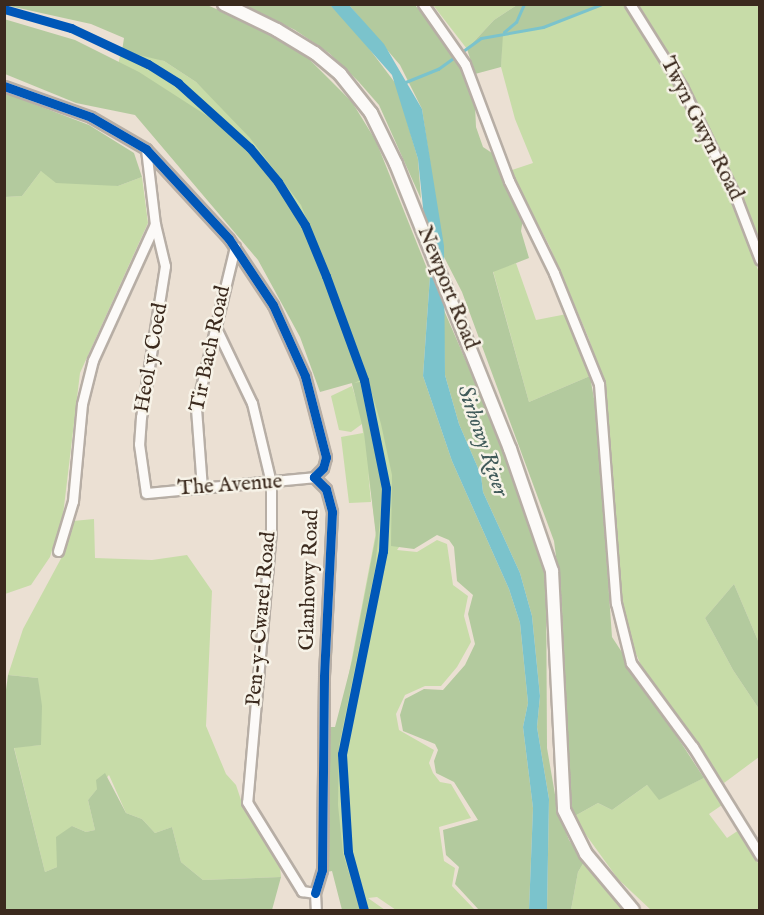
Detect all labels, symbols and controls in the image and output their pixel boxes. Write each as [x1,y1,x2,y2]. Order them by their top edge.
street label: Twyn Gwyn Road [654,53,748,205]
street label: Newport Road [411,223,483,353]
street label: Tir Bach Road [185,284,237,414]
street label: Heol y Coed [130,301,174,415]
water label: Sirhowy River [451,382,513,500]
street label: The Avenue [177,470,283,502]
street label: Glanhowy Road [295,509,325,651]
street label: Pen-y-Cwarel Road [242,531,282,707]

